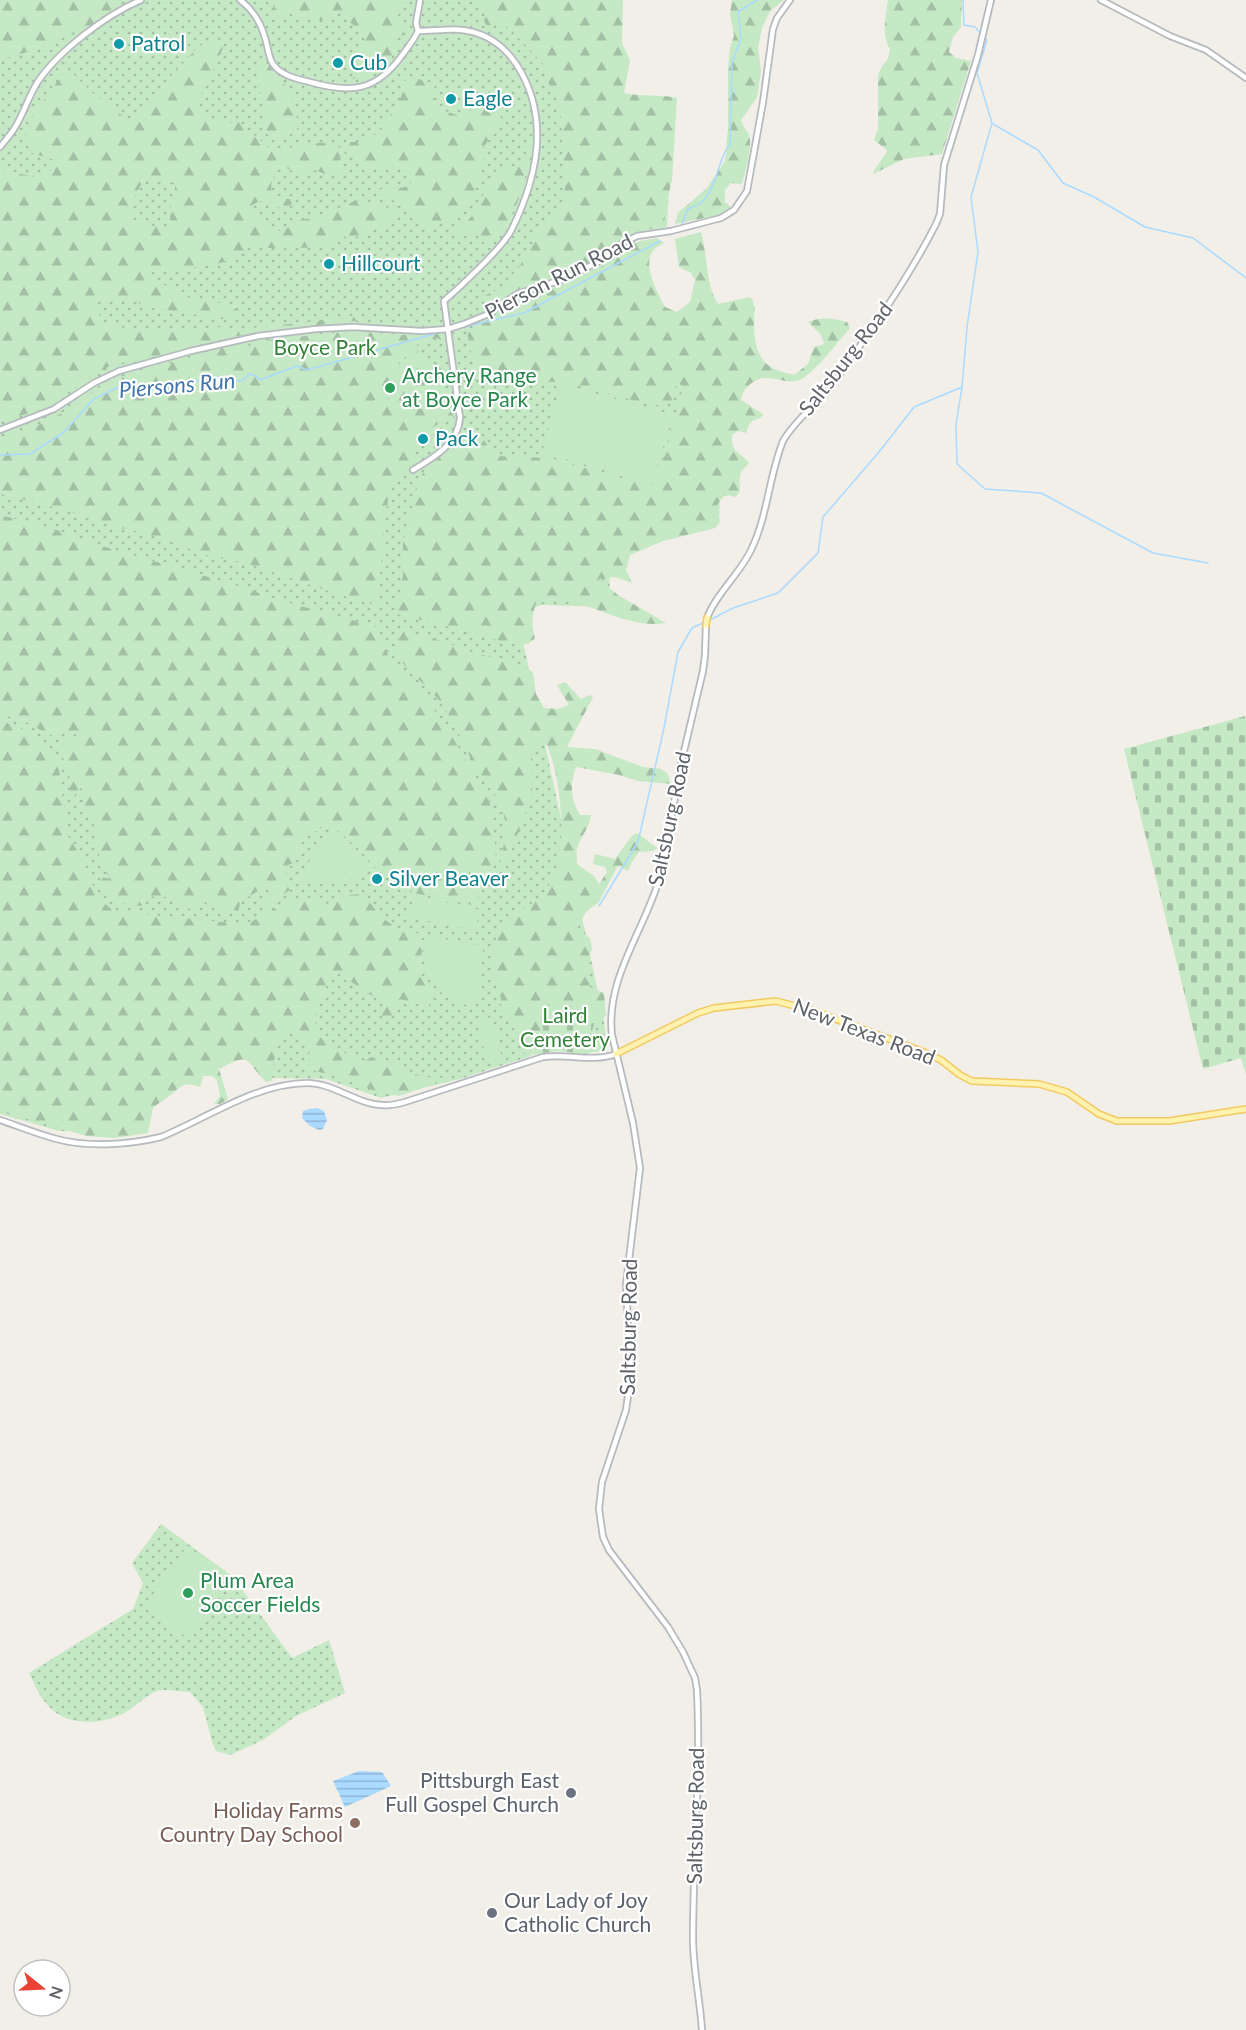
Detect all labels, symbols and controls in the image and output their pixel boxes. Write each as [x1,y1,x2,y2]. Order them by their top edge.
place label: Patrol [131,30,185,55]
marker: Patrol [112,37,126,51]
place label: Cub [350,49,387,74]
marker: Cub [331,56,345,70]
place label: Eagle [463,85,512,110]
marker: Eagle [444,92,458,106]
street label: Pierson Run Road [480,228,636,324]
place label: Hillcourt [341,250,421,275]
marker: Hillcourt [322,257,336,271]
street label: Saltsburg Road [793,296,897,420]
park label: Boyce Park [274,334,377,359]
place label: Archery Range at Boyce Park [402,362,537,411]
water label: Piersons Run [118,366,236,403]
marker: Archery Range at Boyce Park [383,381,397,395]
place label: Pack [435,425,479,450]
marker: Pack [416,432,430,446]
street label: Saltsburg Road [642,749,695,888]
place label: Silver Beaver [389,865,509,890]
marker: Silver Beaver [370,872,384,886]
street label: New Texas Road [790,992,939,1069]
park label: Laird Cemetery [520,1002,610,1051]
street label: Saltsburg Road [614,1258,641,1396]
place label: Plum Area Soccer Fields [200,1567,320,1616]
marker: Plum Area Soccer Fields [181,1586,195,1600]
street label: Saltsburg Road [681,1747,708,1885]
place label: Pittsburgh East Full Gospel Church [385,1767,559,1816]
marker: Pittsburgh East Full Gospel Church [564,1786,578,1800]
place label: Holiday Farms Country Day School [160,1797,343,1846]
marker: Holiday Farms Country Day School [348,1816,362,1830]
place label: Our Lady of Joy Catholic Church [504,1887,651,1936]
marker: Our Lady of Joy Catholic Church [485,1906,499,1920]
north arrow [12,1958,72,2018]
text: N [46,1984,68,2002]

